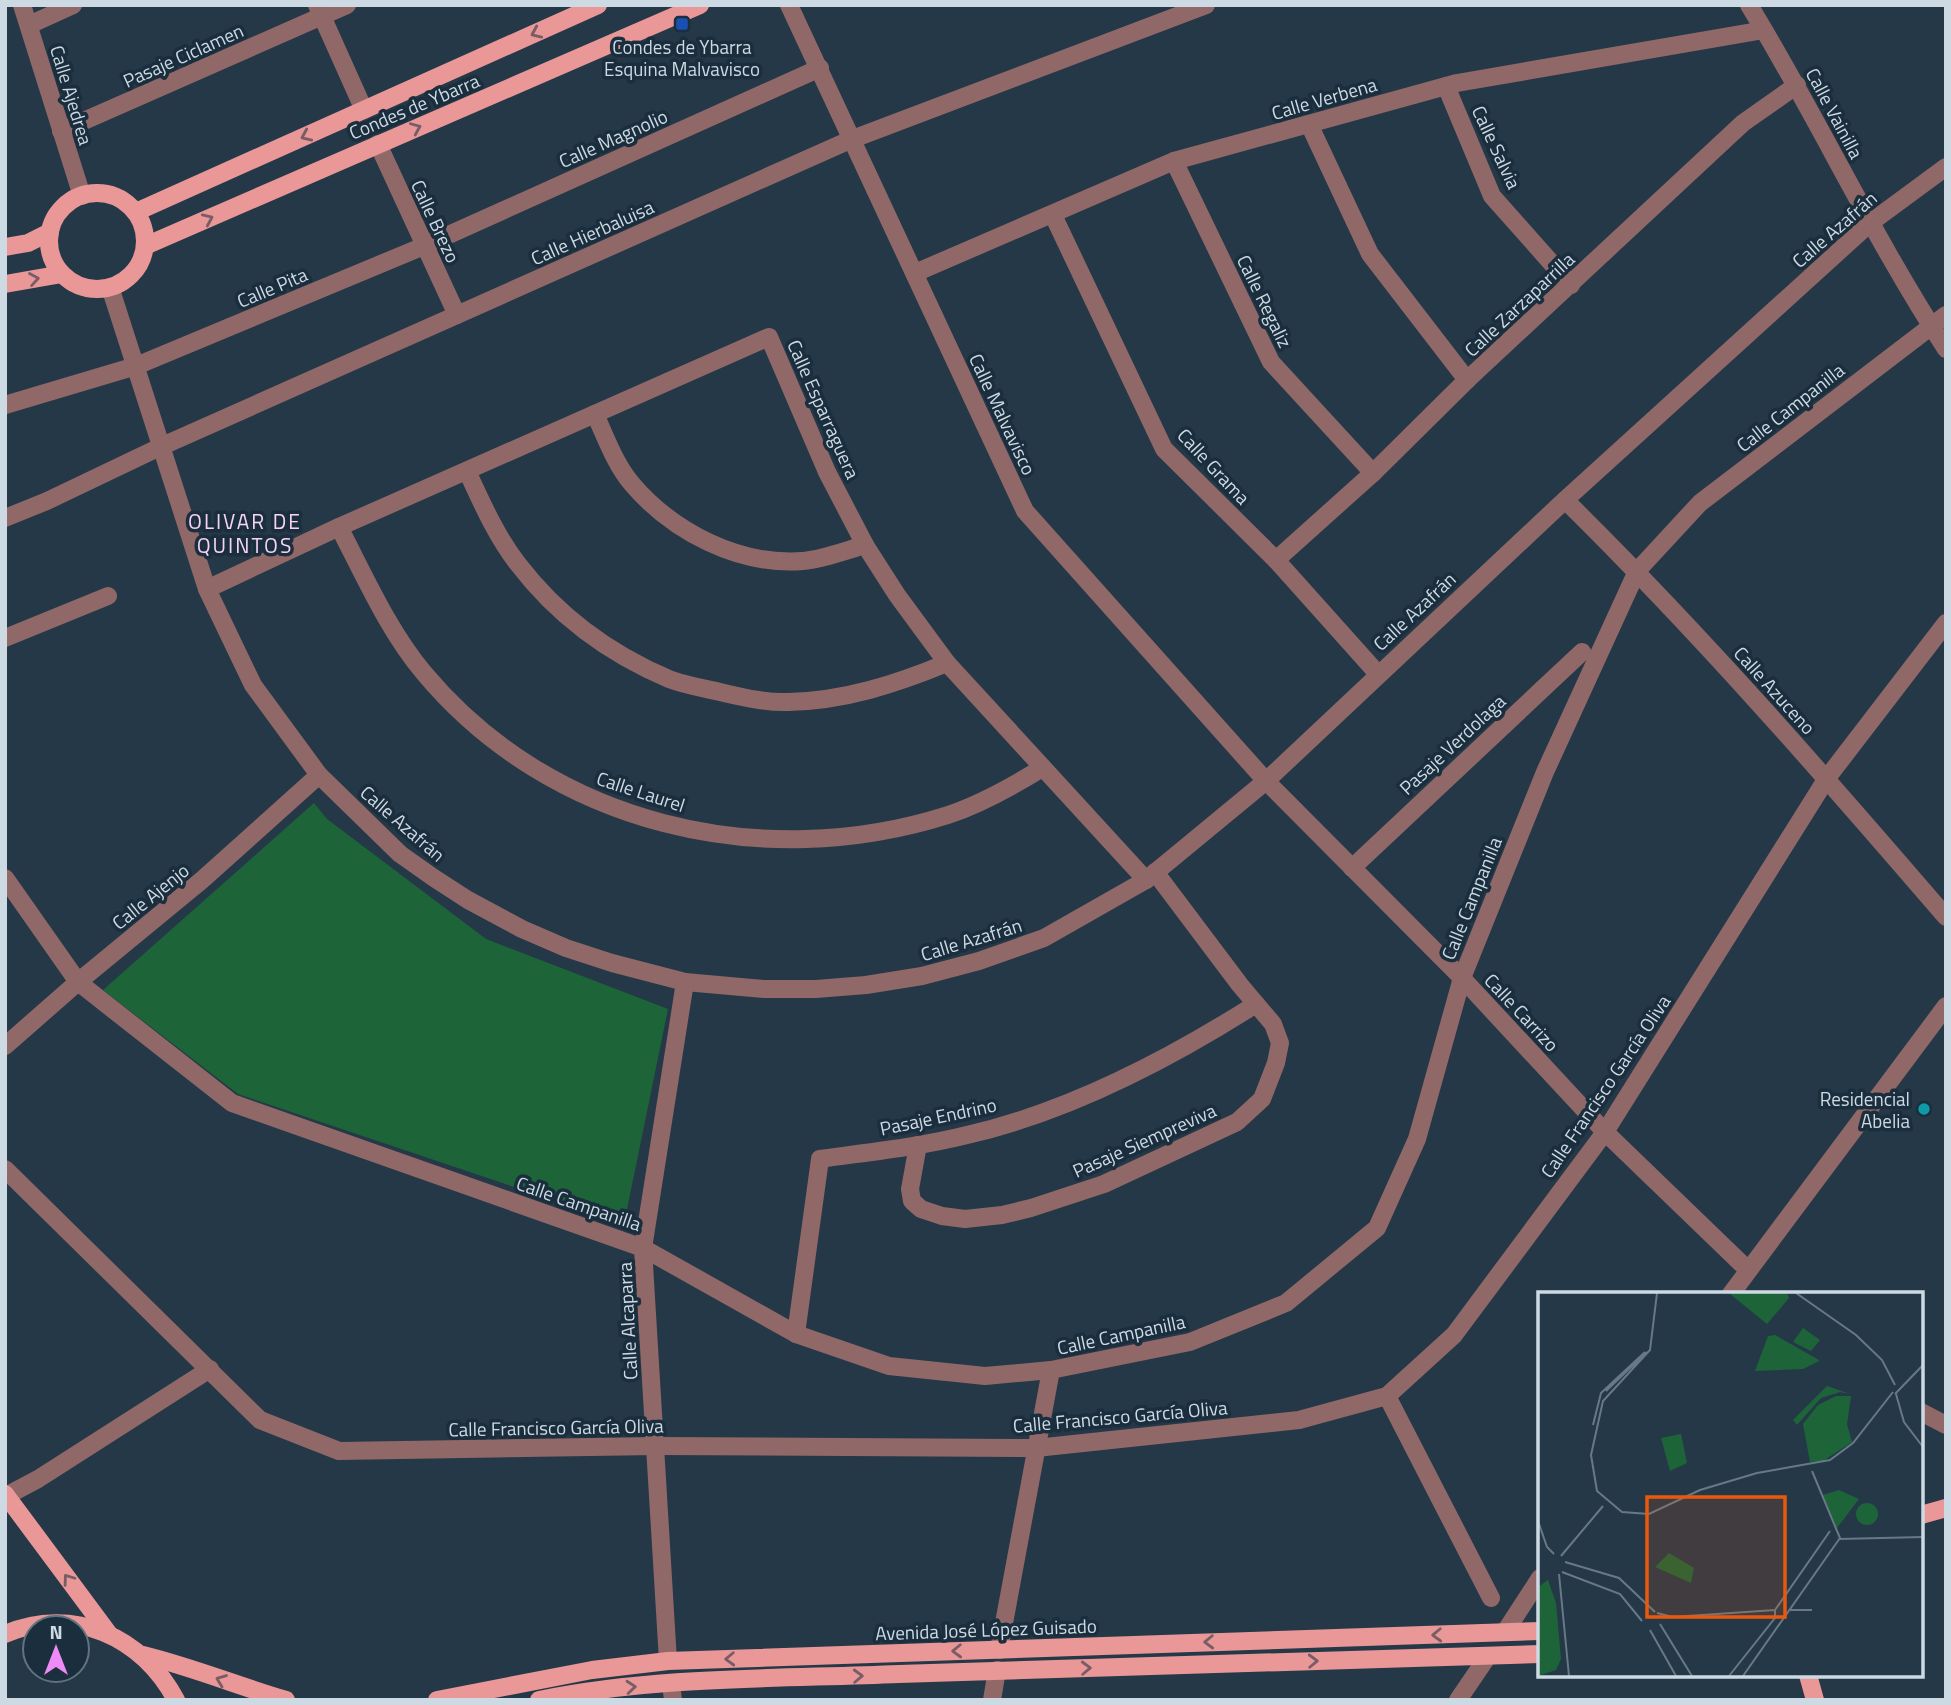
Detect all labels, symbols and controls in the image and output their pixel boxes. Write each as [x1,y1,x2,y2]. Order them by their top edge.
street label: Pasaje Ciclamen [118,15,248,95]
marker: Condes de Ybarra Esquina Malvavisco [674,16,690,32]
one-way arrow [531,25,543,39]
place label: Condes de Ybarra Esquina Malvavisco [604,32,760,83]
street label: Calle Ajedrea [43,41,101,149]
street label: Calle Vainilla [1799,62,1871,164]
street label: Condes de Ybarra [344,65,484,147]
street label: Calle Verbena [1268,69,1381,127]
street label: Calle Salvia [1465,100,1529,194]
street label: Calle Magnolio [554,101,672,175]
one-way arrow [409,122,421,136]
one-way arrow [301,128,313,142]
street label: Calle Brezo [404,175,468,267]
street label: Calle Azafrán [1785,184,1883,274]
street label: Calle Hierbaluisa [526,192,659,272]
one-way arrow [200,213,213,227]
street label: Calle Zarzaparrilla [1457,245,1581,363]
street label: Calle Regaliz [1230,250,1300,352]
street label: Calle Pita [232,259,312,315]
one-way arrow [28,272,40,287]
street label: Calle Esparraguera [780,335,868,484]
street label: Calle Malvavisco [962,348,1044,480]
street label: Calle Campanilla [1730,355,1851,459]
street label: Calle Grama [1171,421,1258,511]
district label: OLIVAR DE QUINTOS [188,505,302,561]
street label: Calle Azafrán [1366,565,1462,657]
street label: Calle Azuceno [1727,639,1823,741]
street label: Pasaje Verdolaga [1392,686,1512,801]
street label: Calle Laurel [593,763,689,819]
street label: Calle Azafrán [354,778,452,868]
street label: Calle Campanilla [1433,832,1509,964]
street label: Calle Ajenjo [105,856,195,936]
street label: Calle Azafrán [917,910,1025,968]
street label: Calle Carrizo [1478,966,1566,1058]
street label: Calle Francisco García Oliva [1533,988,1677,1183]
place label: Residencial Abelia [1820,1084,1910,1135]
street label: Pasaje Endrino [877,1089,999,1143]
street label: Pasaje Siempreviva [1067,1095,1221,1185]
marker: Residencial Abelia [1916,1101,1932,1117]
street label: Calle Campanilla [513,1168,646,1238]
street label: Calle Alcaparra [609,1261,645,1381]
inset map [1538,1292,1923,1677]
street label: Calle Campanilla [1054,1306,1188,1362]
street label: Calle Francisco García Oliva [1011,1392,1229,1440]
street label: Calle Francisco García Oliva [448,1411,664,1443]
one-way arrow [64,1574,76,1587]
street label: Avenida José López Guisado [875,1611,1097,1647]
north arrow [21,1614,91,1684]
text: N [49,1617,63,1646]
one-way arrow [1431,1627,1442,1642]
one-way arrow [1204,1635,1215,1650]
one-way arrow [952,1644,963,1659]
one-way arrow [724,1651,735,1666]
one-way arrow [1308,1653,1319,1668]
one-way arrow [1080,1660,1091,1675]
one-way arrow [853,1668,864,1683]
one-way arrow [216,1674,228,1688]
one-way arrow [626,1680,637,1695]

